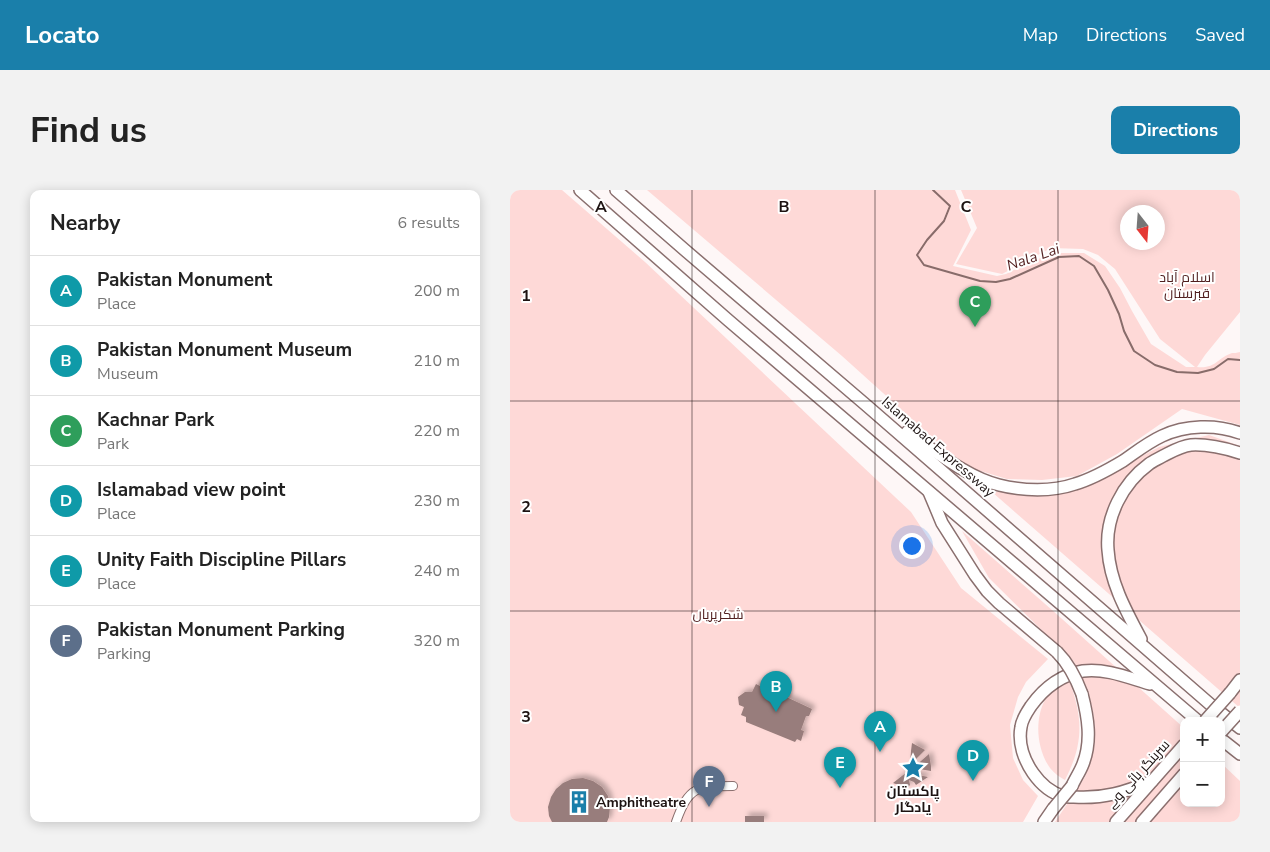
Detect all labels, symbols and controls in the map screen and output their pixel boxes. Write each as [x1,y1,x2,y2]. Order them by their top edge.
text: Locato [25,19,100,51]
text: Map [1023,23,1058,47]
text: Directions [1086,23,1167,47]
text: Saved [1195,23,1245,47]
button: Directions [1111,106,1240,154]
text: Find us [30,107,147,154]
text: A [595,196,607,218]
text: B [778,196,790,218]
text: C [961,196,972,218]
north arrow [1120,205,1165,250]
text: Nearby [50,209,120,237]
text: 6 results [398,212,460,234]
water label: Nala Lai [1004,238,1063,275]
text: Pakistan Monument [97,267,272,293]
park label: اسلام آباد قبرستان [1159,268,1215,303]
text: A [60,280,72,302]
text: 200 m [413,280,460,302]
text: 1 [521,285,531,307]
pin: C [959,286,991,327]
text: Place [97,293,136,315]
text: Pakistan Monument Museum [97,337,352,363]
text: B [60,350,72,372]
text: 210 m [413,350,460,372]
text: Museum [97,363,159,385]
street label: Islamabad Expressway [877,393,999,502]
text: Kachnar Park [97,407,214,433]
text: C [61,420,71,442]
text: 220 m [413,420,460,442]
text: Park [97,433,129,455]
text: Islamabad view point [97,477,285,503]
text: D [60,490,72,512]
text: 230 m [413,490,460,512]
text: 2 [521,496,531,518]
text: Place [97,503,136,525]
your location [899,533,925,559]
text: Unity Faith Discipline Pillars [97,547,346,573]
text: E [61,560,71,582]
text: 240 m [413,560,460,582]
text: Place [97,573,136,595]
park label: شکرپریاں [692,605,744,624]
text: Pakistan Monument Parking [97,617,345,643]
text: F [62,630,71,652]
text: 320 m [413,630,460,652]
text: Parking [97,643,151,665]
pin: B [760,671,792,712]
text: 3 [521,706,531,728]
pin: A [864,711,896,752]
map controls [1180,717,1225,807]
button: + [1180,717,1225,762]
street label: سرینگر ہائی وے [1102,736,1174,812]
pin: D [957,740,989,781]
pin: E [824,747,856,788]
place icon: پاکستان یادگار [900,755,926,781]
button: − [1180,762,1225,807]
pin: F [693,766,725,807]
place label: پاکستان یادگار [887,782,939,817]
building icon: Amphitheatre [566,789,592,815]
place label: Amphitheatre [596,793,686,812]

